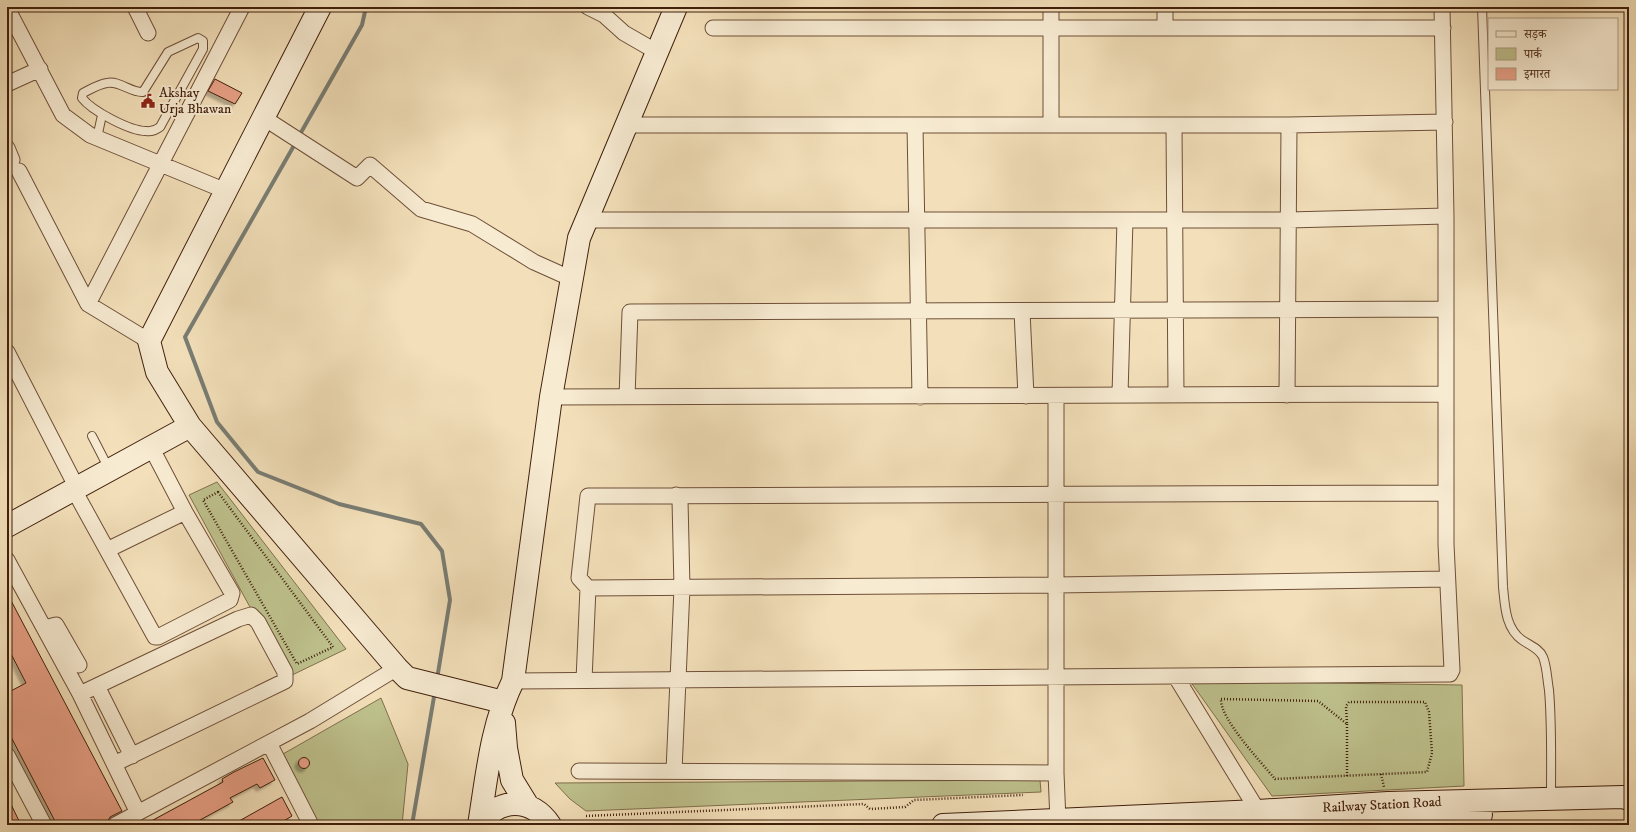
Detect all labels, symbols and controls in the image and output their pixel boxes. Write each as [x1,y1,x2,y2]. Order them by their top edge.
legend [1488,18,1618,90]
text: सड़क [1523,27,1548,42]
text: पार्क [1523,47,1543,62]
text: इमारत [1523,67,1551,82]
place label: Akshay Urja Bhawan [159,84,232,118]
public building icon: Akshay Urja Bhawan [140,93,156,109]
street label: Railway Station Road [1322,793,1442,817]

